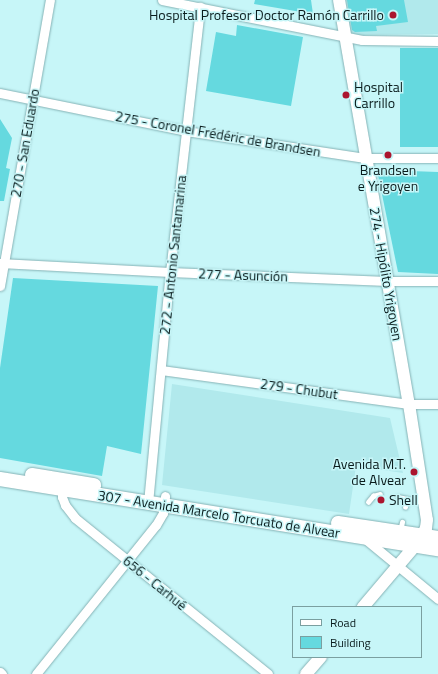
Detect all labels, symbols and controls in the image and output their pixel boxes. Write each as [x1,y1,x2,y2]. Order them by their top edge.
place label: Hospital Profesor Doctor Ramón Carrillo [149,7,384,23]
marker: Hospital Profesor Doctor Ramón Carrillo [387,9,399,21]
place label: Hospital Carrillo [354,79,403,112]
street label: 270 - San Eduardo [7,87,43,199]
marker: Hospital Carrillo [341,90,351,100]
street label: 275 - Coronel Frédéric de Brandsen [114,108,322,160]
marker: Brandsen e Yrigoyen [383,150,393,160]
place label: Brandsen e Yrigoyen [358,162,418,194]
street label: 272 - Antonio Santamarina [156,174,190,336]
street label: 274 - Hipólito Yrigoyen [366,206,406,342]
street label: 277 - Asunción [198,265,288,285]
street label: 279 - Chubut [259,375,339,403]
place label: Avenida M.T. de Alvear [333,456,406,488]
marker: Avenida M.T. de Alvear [409,467,419,477]
street label: 307 - Avenida Marcelo Torcuato de Alvear [97,487,341,541]
place label: Shell [389,492,418,508]
marker: Shell [376,495,386,505]
street label: 656 - Carhué [120,552,190,614]
legend [292,606,422,658]
text: Road [330,613,356,632]
text: Building [330,633,371,652]

